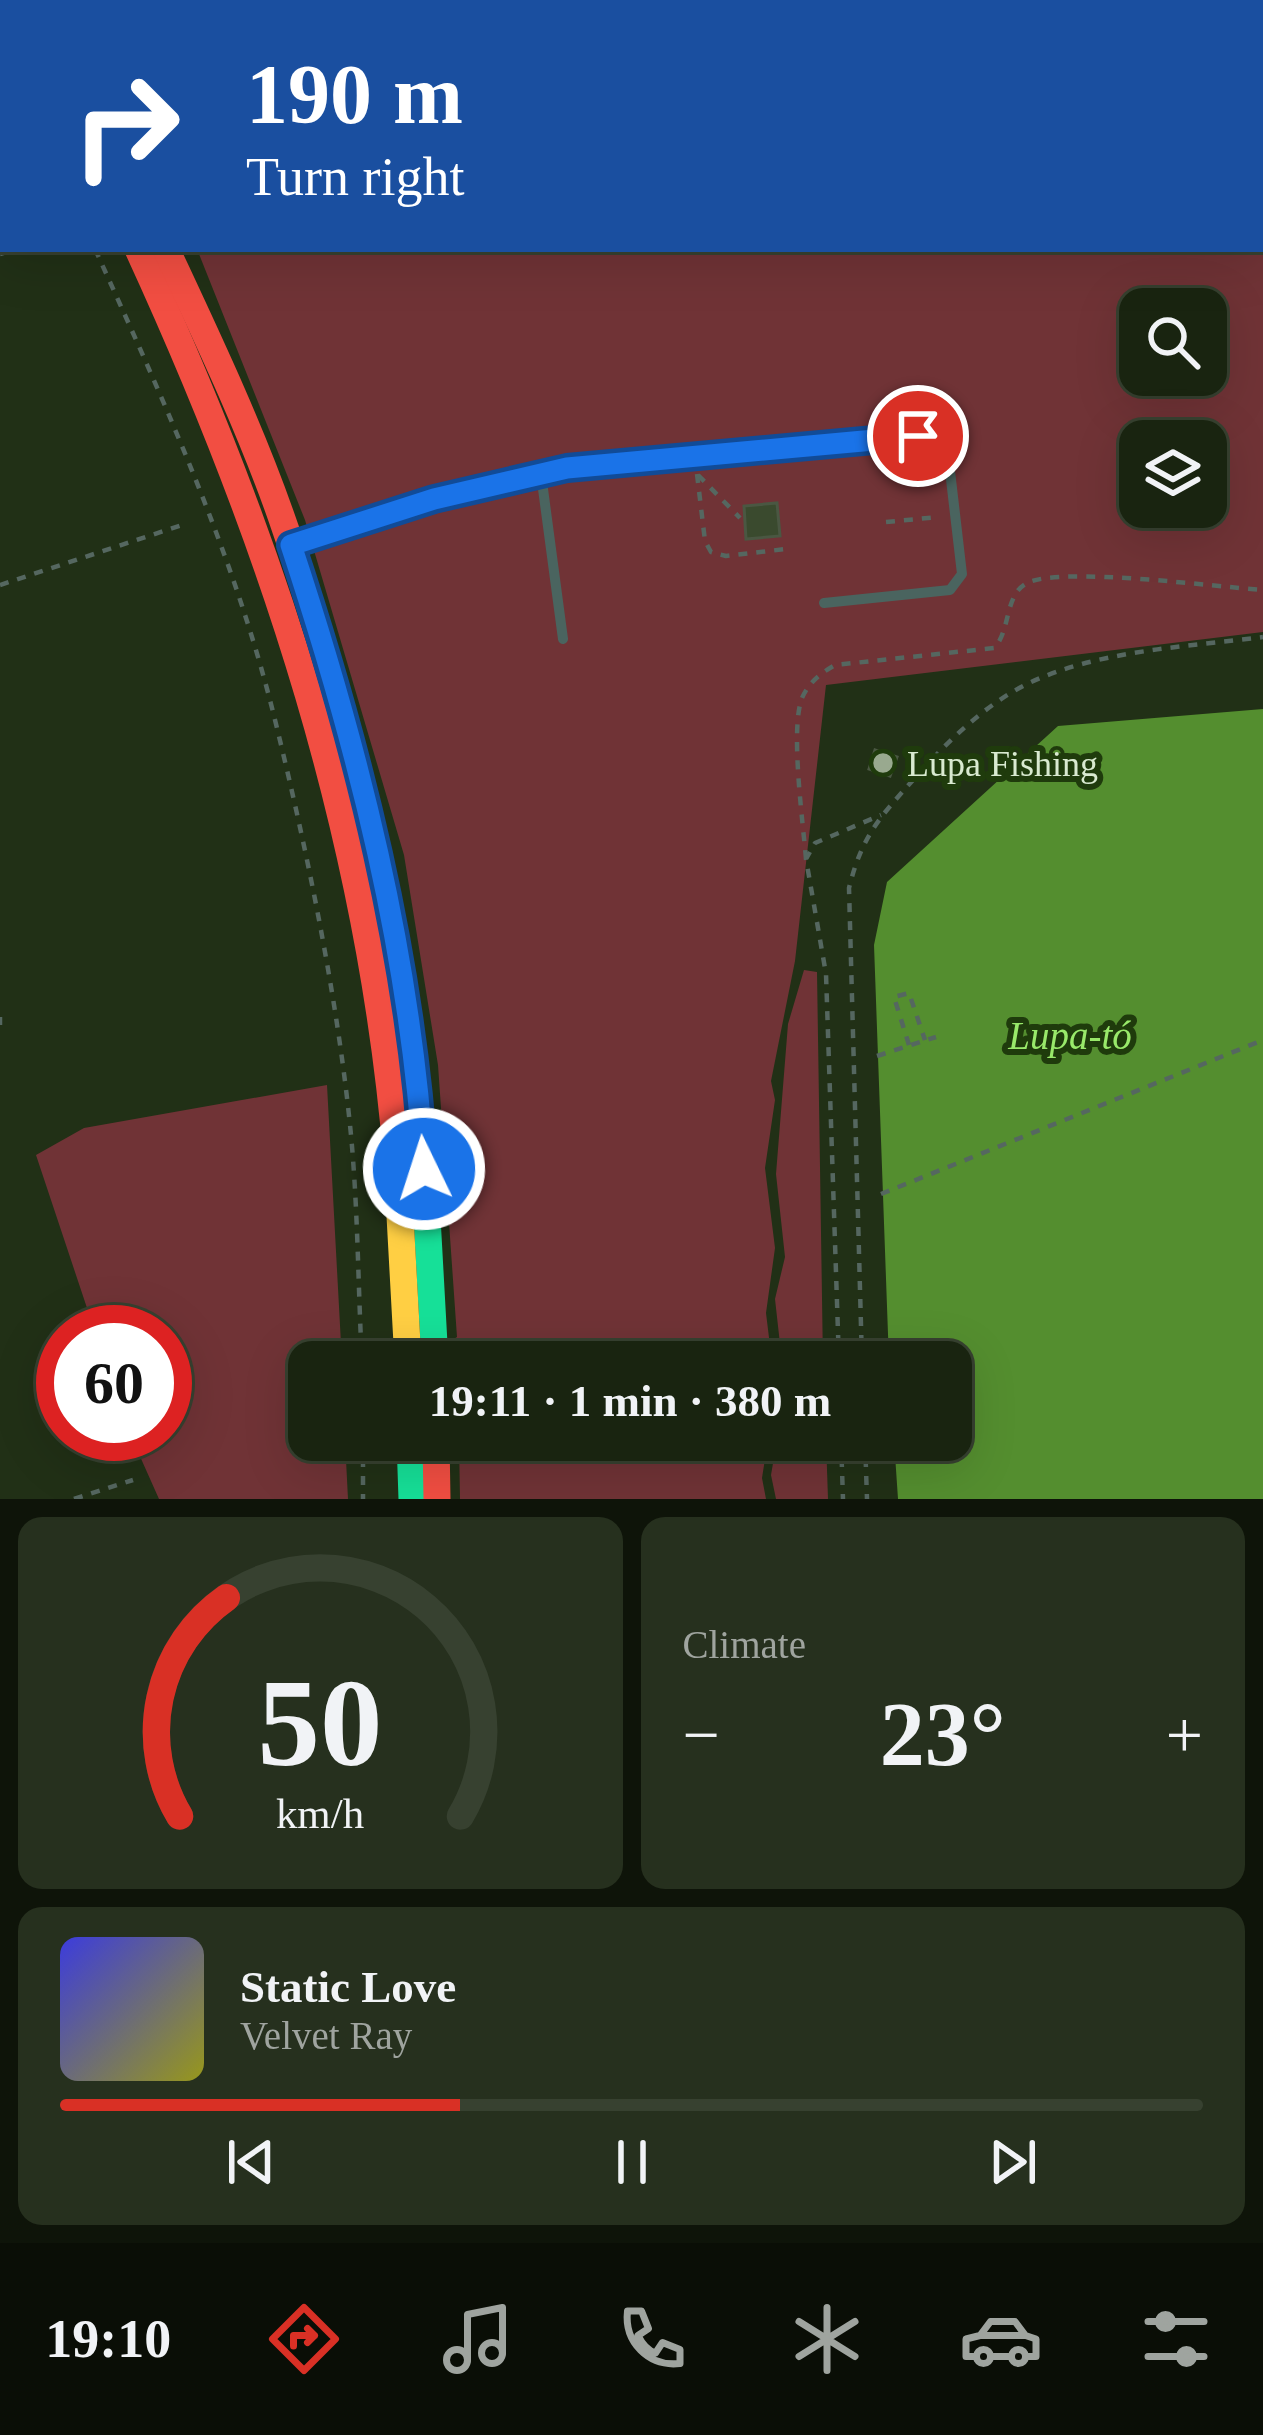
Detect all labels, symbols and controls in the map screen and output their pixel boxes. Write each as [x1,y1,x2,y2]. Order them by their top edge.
icon: right [48,48,204,204]
text: 190 m [246,48,463,141]
text: Turn right [246,147,465,207]
map controls [1119,288,1227,528]
button: search [1119,288,1227,396]
pin [867,385,969,487]
icon: arrive [885,403,951,469]
button: layers [1119,420,1227,528]
place label: Lupa Fishing [907,744,1098,784]
marker: Lupa Fishing [870,750,896,776]
water label: Lupa-tó [1007,1014,1132,1058]
position arrow [361,1106,487,1232]
speed limit sign: 60 [36,1305,192,1461]
text: 19:11 · 1 min · 380 m [429,1376,831,1426]
text: Climate [683,1623,806,1666]
text: 50 [258,1654,383,1792]
text: 23° [880,1685,1006,1784]
text: − [683,1698,720,1771]
text: + [1166,1698,1203,1771]
text: km/h [276,1790,364,1837]
text: Static Love [240,1962,456,2012]
text: Velvet Ray [240,2014,412,2057]
icon: previous [218,2129,284,2195]
icon: pause [599,2129,665,2195]
icon: next [980,2129,1046,2195]
icon: directions [262,2297,346,2381]
icon: music [436,2297,520,2381]
icon: phone [610,2297,694,2381]
icon: climate [785,2297,869,2381]
icon: car [959,2297,1043,2381]
icon: filters [1134,2297,1218,2381]
text: 19:10 [45,2309,171,2369]

